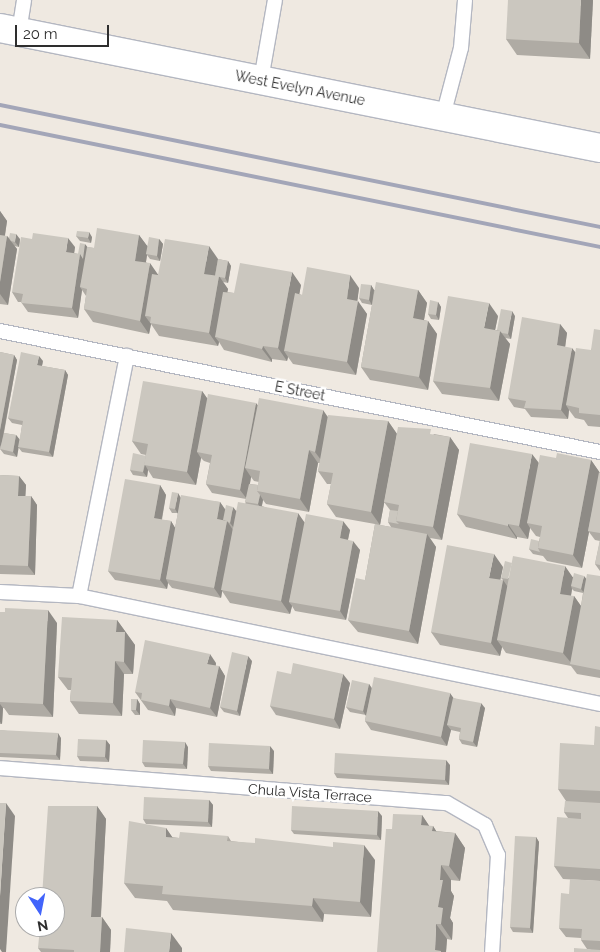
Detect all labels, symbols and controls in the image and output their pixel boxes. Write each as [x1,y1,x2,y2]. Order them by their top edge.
scale bar [18,15,111,47]
text: 20 m [23,25,58,43]
street label: West Evelyn Avenue [233,67,367,109]
street label: E Street [273,378,327,404]
street label: Chula Vista Terrace [247,780,373,806]
north arrow [15,887,65,937]
text: N [36,917,49,935]

